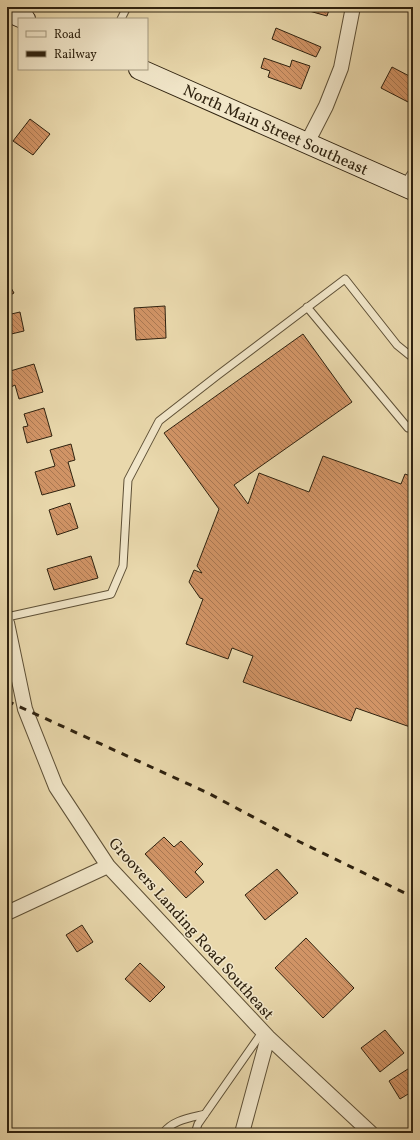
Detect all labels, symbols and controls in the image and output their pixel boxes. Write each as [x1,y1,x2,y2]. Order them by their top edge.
legend [18,18,148,70]
text: Road [54,27,81,43]
text: Railway [54,47,97,63]
street label: North Main Street Southeast [179,80,372,182]
street label: Groovers Landing Road Southeast [103,834,279,1025]

